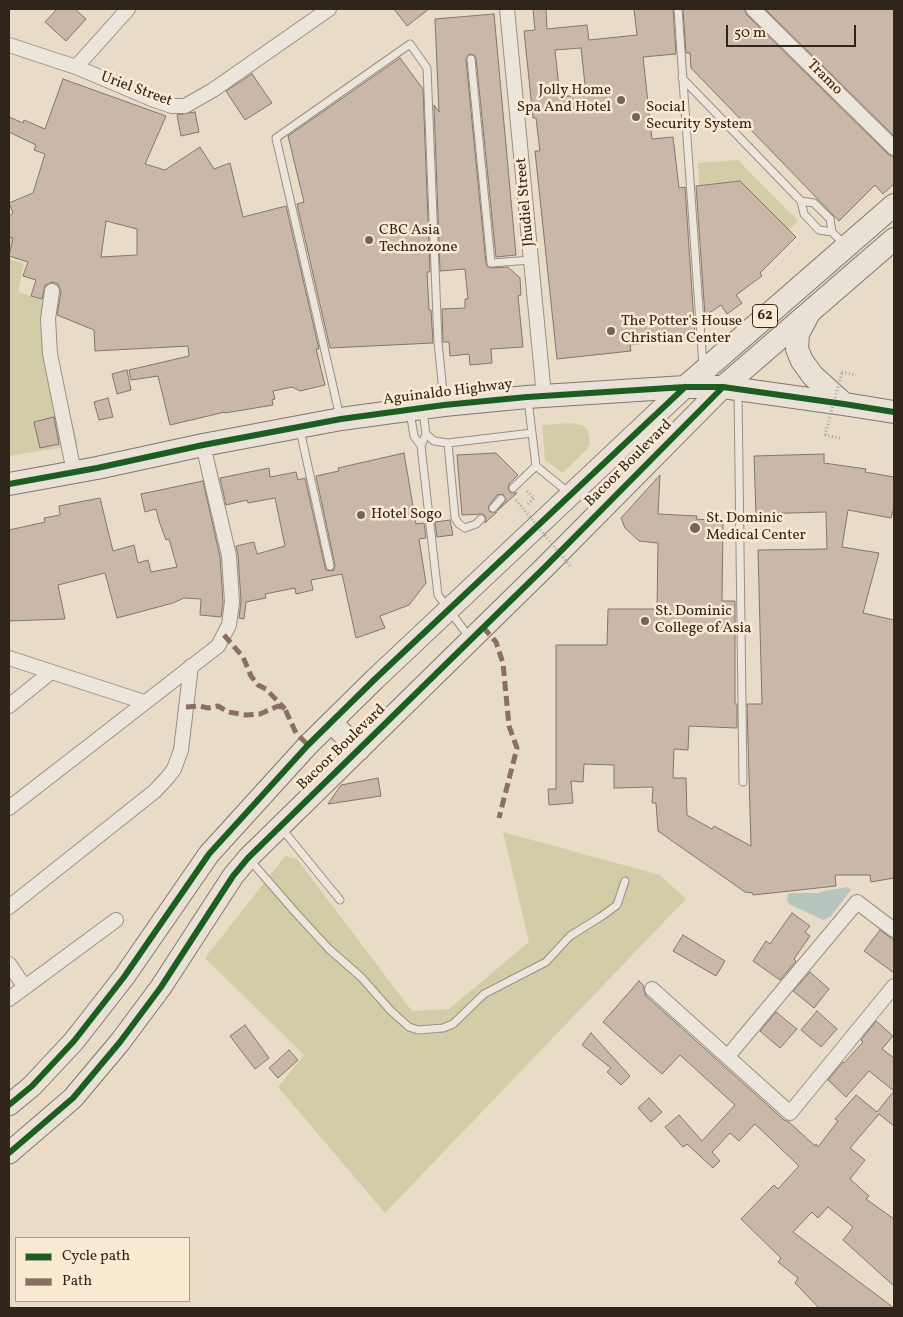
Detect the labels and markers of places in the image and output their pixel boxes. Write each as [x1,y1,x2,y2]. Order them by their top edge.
place label: Jolly Home Spa And Hotel [517,82,611,117]
marker: Jolly Home Spa And Hotel [615,94,627,106]
place label: Social Security System [646,99,752,134]
marker: Social Security System [630,111,642,123]
place label: CBC Asia Technozone [379,222,458,257]
marker: CBC Asia Technozone [363,234,375,246]
place label: The Potter's House Christian Center [621,313,742,348]
marker: The Potter's House Christian Center [605,325,617,337]
place label: Hotel Sogo [371,506,442,524]
marker: Hotel Sogo [355,509,367,521]
place label: St. Dominic Medical Center [706,510,806,545]
marker: St. Dominic Medical Center [688,521,702,535]
place label: St. Dominic College of Asia [655,603,752,638]
marker: St. Dominic College of Asia [639,615,651,627]

